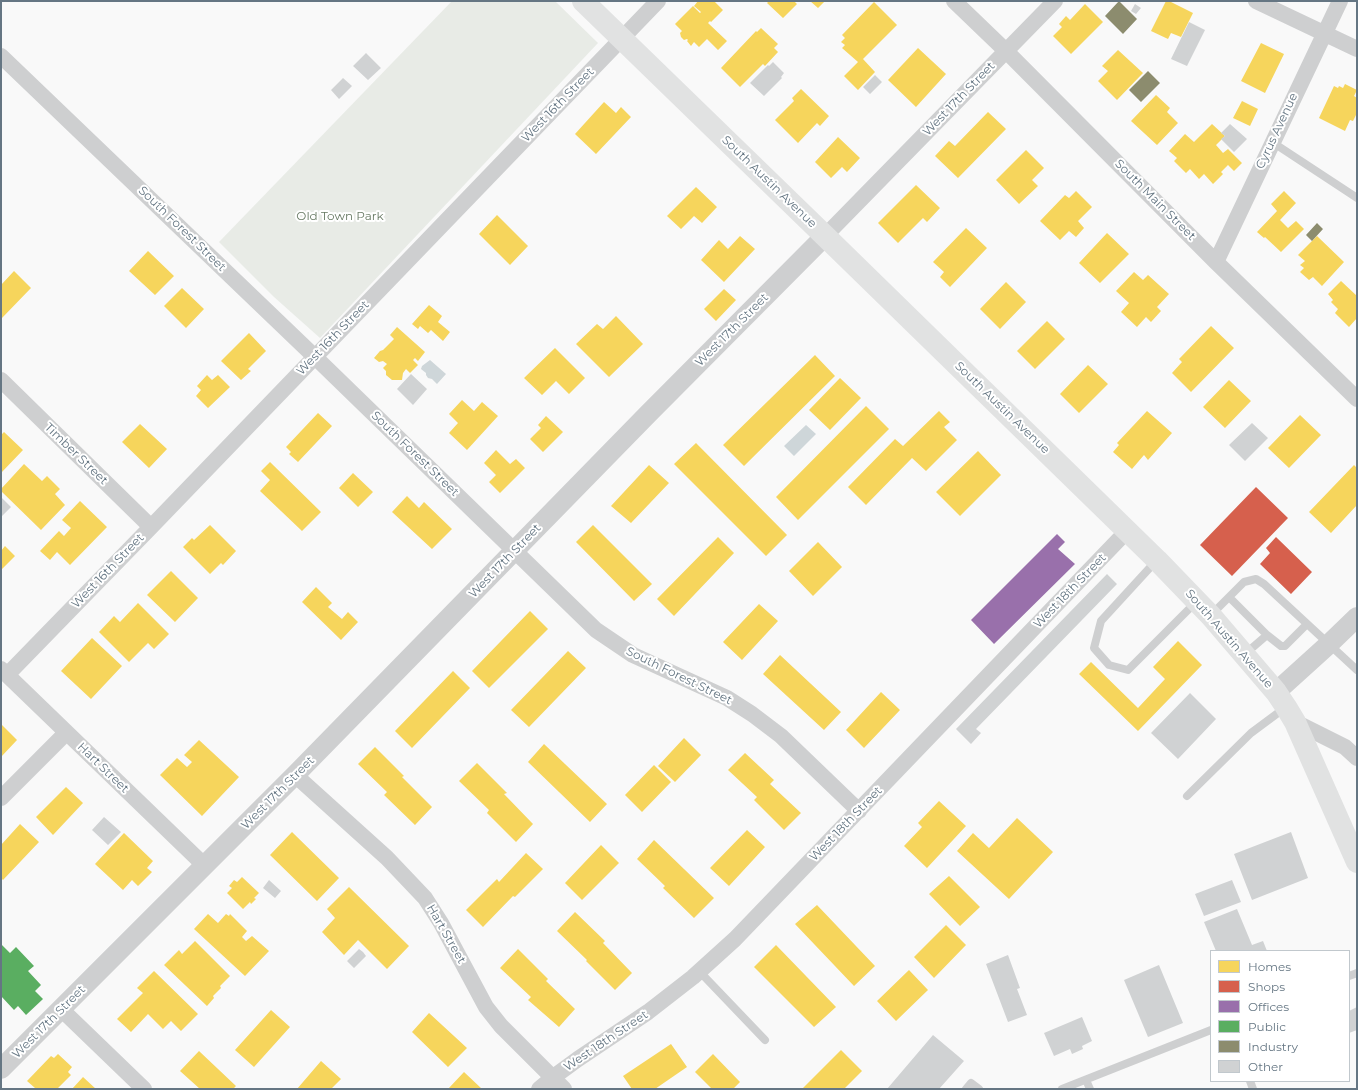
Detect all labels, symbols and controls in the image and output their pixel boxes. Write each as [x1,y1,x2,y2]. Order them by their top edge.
street label: West 17th Street [920,59,998,139]
street label: West 16th Street [519,65,597,145]
street label: Cyrus Avenue [1253,91,1301,171]
street label: South Austin Avenue [719,133,819,231]
street label: South Main Street [1112,157,1198,243]
street label: South Forest Street [135,184,229,274]
park label: Old Town Park [296,209,384,223]
street label: West 17th Street [692,290,772,370]
street label: West 16th Street [294,298,372,378]
street label: South Austin Avenue [952,359,1052,457]
street label: South Forest Street [368,409,462,499]
street label: Timber Street [41,420,111,488]
street label: West 17th Street [466,521,544,601]
street label: West 16th Street [69,531,147,611]
street label: West 18th Street [1031,551,1109,631]
street label: South Austin Avenue [1182,587,1276,691]
street label: South Forest Street [624,644,734,708]
street label: Hart Street [74,740,132,796]
street label: West 17th Street [238,753,318,833]
street label: West 18th Street [807,784,885,864]
street label: Hart Street [423,902,469,966]
legend [1210,950,1350,1082]
text: Homes [1248,959,1291,974]
text: Shops [1248,979,1285,994]
street label: West 17th Street [9,982,89,1062]
text: Offices [1248,999,1289,1014]
street label: West 18th Street [561,1008,651,1074]
text: Public [1248,1019,1286,1034]
text: Industry [1248,1039,1298,1054]
text: Other [1248,1059,1283,1074]

